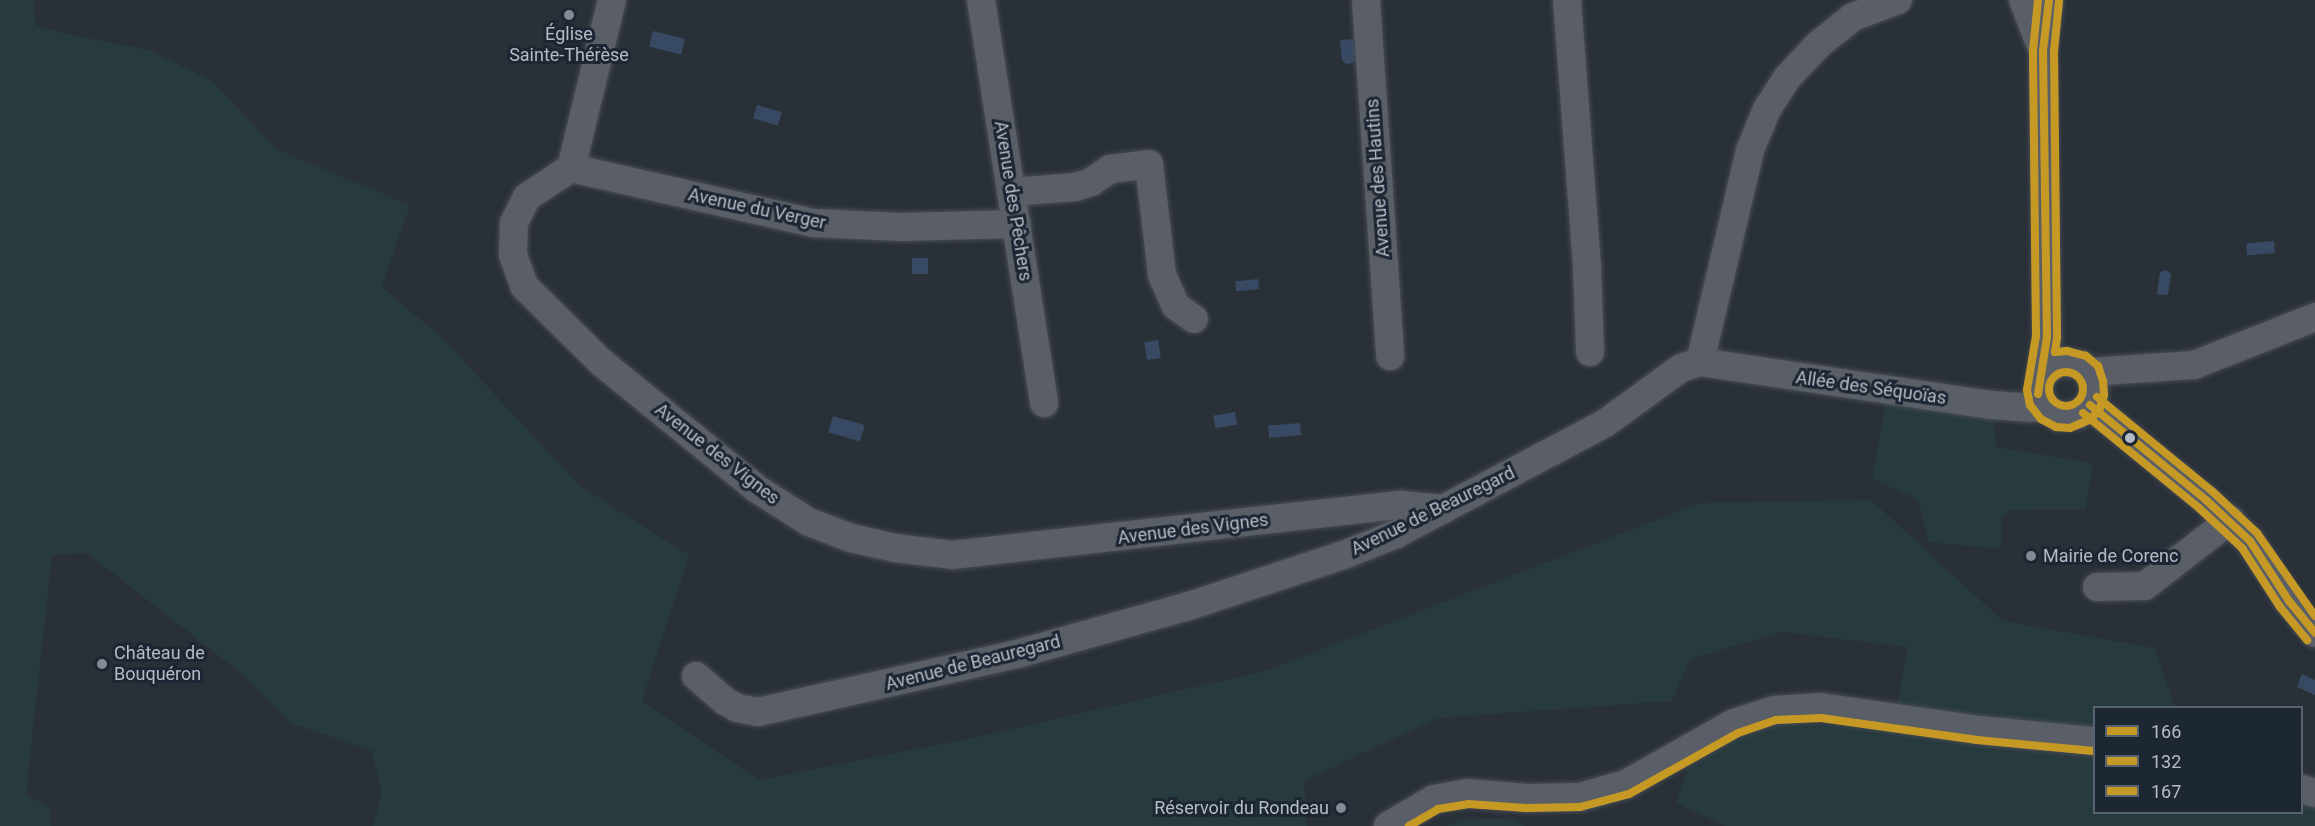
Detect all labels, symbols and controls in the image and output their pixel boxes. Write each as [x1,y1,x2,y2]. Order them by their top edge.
marker: Église Sainte-Thérèse [562,8,576,22]
place label: Église Sainte-Thérèse [509,24,629,66]
street label: Avenue des Hautins [1362,98,1394,258]
street label: Avenue des Pêchers [990,119,1036,283]
street label: Avenue du Verger [686,184,828,234]
street label: Allée des Séquoïas [1794,367,1948,409]
street label: Avenue des Vignes [651,399,783,509]
unlabelled marker [2124,432,2136,444]
street label: Avenue de Beauregard [1348,462,1518,560]
street label: Avenue des Vignes [1116,509,1270,549]
place label: Mairie de Corenc [2043,545,2178,567]
marker: Mairie de Corenc [2024,549,2038,563]
street label: Avenue de Beauregard [883,631,1063,695]
place label: Château de Bouquéron [114,643,205,686]
marker: Château de Bouquéron [95,657,109,671]
legend [2093,706,2303,814]
text: 166 [2151,721,2181,742]
text: 132 [2151,751,2181,772]
text: 167 [2151,781,2181,802]
place label: Réservoir du Rondeau [1154,797,1329,819]
marker: Réservoir du Rondeau [1334,801,1348,815]

